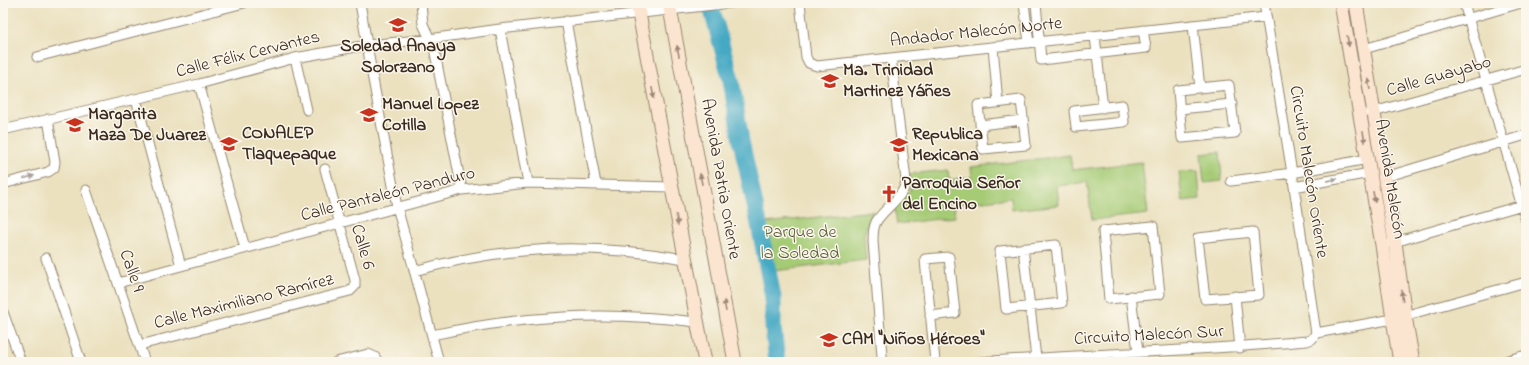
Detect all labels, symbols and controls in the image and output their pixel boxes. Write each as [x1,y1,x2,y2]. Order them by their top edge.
street label: Andador Malecón Norte [889,11,1064,55]
school or university icon: Soledad Anaya Solorzano [388,15,408,35]
street label: Calle Félix Cervantes [173,25,323,85]
place label: Soledad Anaya Solorzano [340,34,456,81]
one-way arrow [1345,35,1351,48]
one-way arrow [674,45,680,57]
street label: Calle Guayabo [1383,50,1495,104]
place label: Ma. Trinidad Martinez Yáñes [843,58,951,105]
school or university icon: Ma. Trinidad Martinez Yáñes [820,71,840,91]
one-way arrow [1366,78,1372,90]
street label: Circuito Malecón Oriente [1282,84,1335,261]
one-way arrow [651,87,657,99]
place label: Manuel Lopez Cotilla [382,92,479,139]
street label: Avenida Patria Oriente [693,97,747,262]
place label: Margarita Maza De Juarez [88,102,207,149]
school or university icon: Manuel Lopez Cotilla [359,105,379,125]
school or university icon: Margarita Maza De Juarez [65,115,85,135]
street label: Avenida Malecón [1367,117,1411,241]
place label: CONALEP Tlaquepaque [242,121,337,168]
place label: Republica Mexicana [912,122,983,169]
one-way arrow [1361,131,1367,143]
school or university icon: CONALEP Tlaquepaque [219,134,239,154]
school or university icon: Republica Mexicana [889,135,909,155]
street label: Calle Pantaleón Panduro [298,161,478,229]
place label: Parroquia Señor del Encino [902,171,1021,218]
one-way arrow [698,172,704,185]
one-way arrow [23,174,35,180]
one-way arrow [1326,177,1338,183]
church icon: Parroquia Señor del Encino [879,184,899,204]
one-way arrow [1371,191,1377,203]
one-way arrow [675,214,681,227]
park label: Parque de la Soledad [761,220,839,267]
street label: Calle 6 [343,221,381,273]
street label: Calle 9 [112,246,151,296]
street label: Calle Maximiliano Ramírez [152,267,337,337]
one-way arrow [1399,290,1405,302]
one-way arrow [721,300,727,313]
street label: Circuito Malecón Sur [1073,319,1225,353]
place label: CAM "Niños Héroes" [842,327,986,353]
school or university icon: CAM "Niños Héroes" [819,330,839,350]

